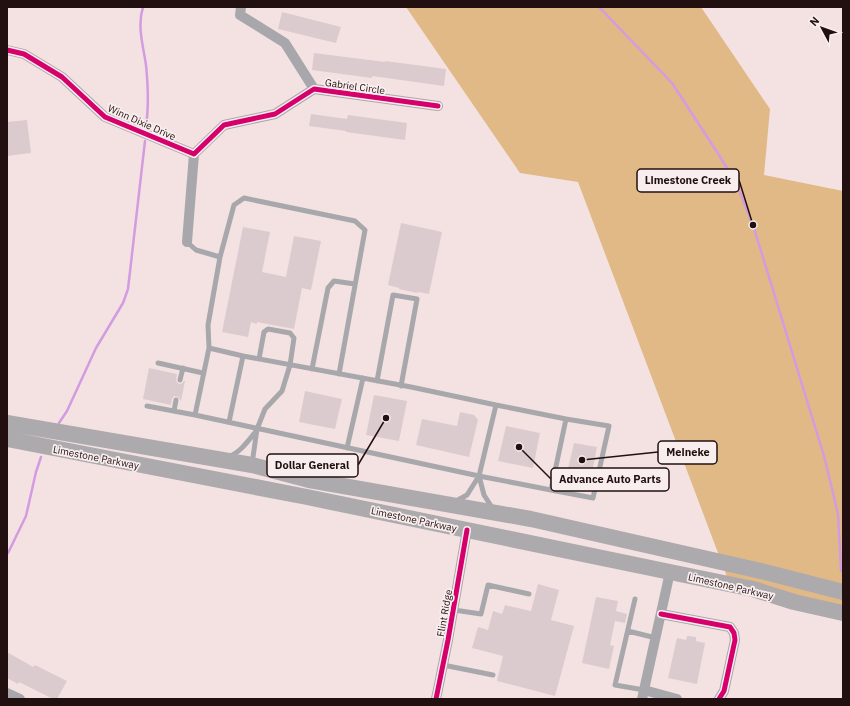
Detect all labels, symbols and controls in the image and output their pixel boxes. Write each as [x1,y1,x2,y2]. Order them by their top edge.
north arrow [802,8,842,48]
text: N [807,14,822,29]
street label: Gabriel Circle [324,76,386,97]
street label: Winn Dixie Drive [106,102,178,143]
callout: Limestone Creek [637,169,739,192]
text: Limestone Creek [645,173,732,187]
callout: Meineke [658,441,717,464]
street label: Limestone Parkway [52,443,140,472]
text: Meineke [666,445,710,459]
callout: Dollar General [267,454,358,477]
text: Dollar General [275,458,350,472]
callout: Advance Auto Parts [551,468,669,491]
text: Advance Auto Parts [559,472,661,486]
street label: Limestone Parkway [370,504,458,535]
street label: Limestone Parkway [687,570,775,603]
street label: Flint Ridge [434,588,455,638]

